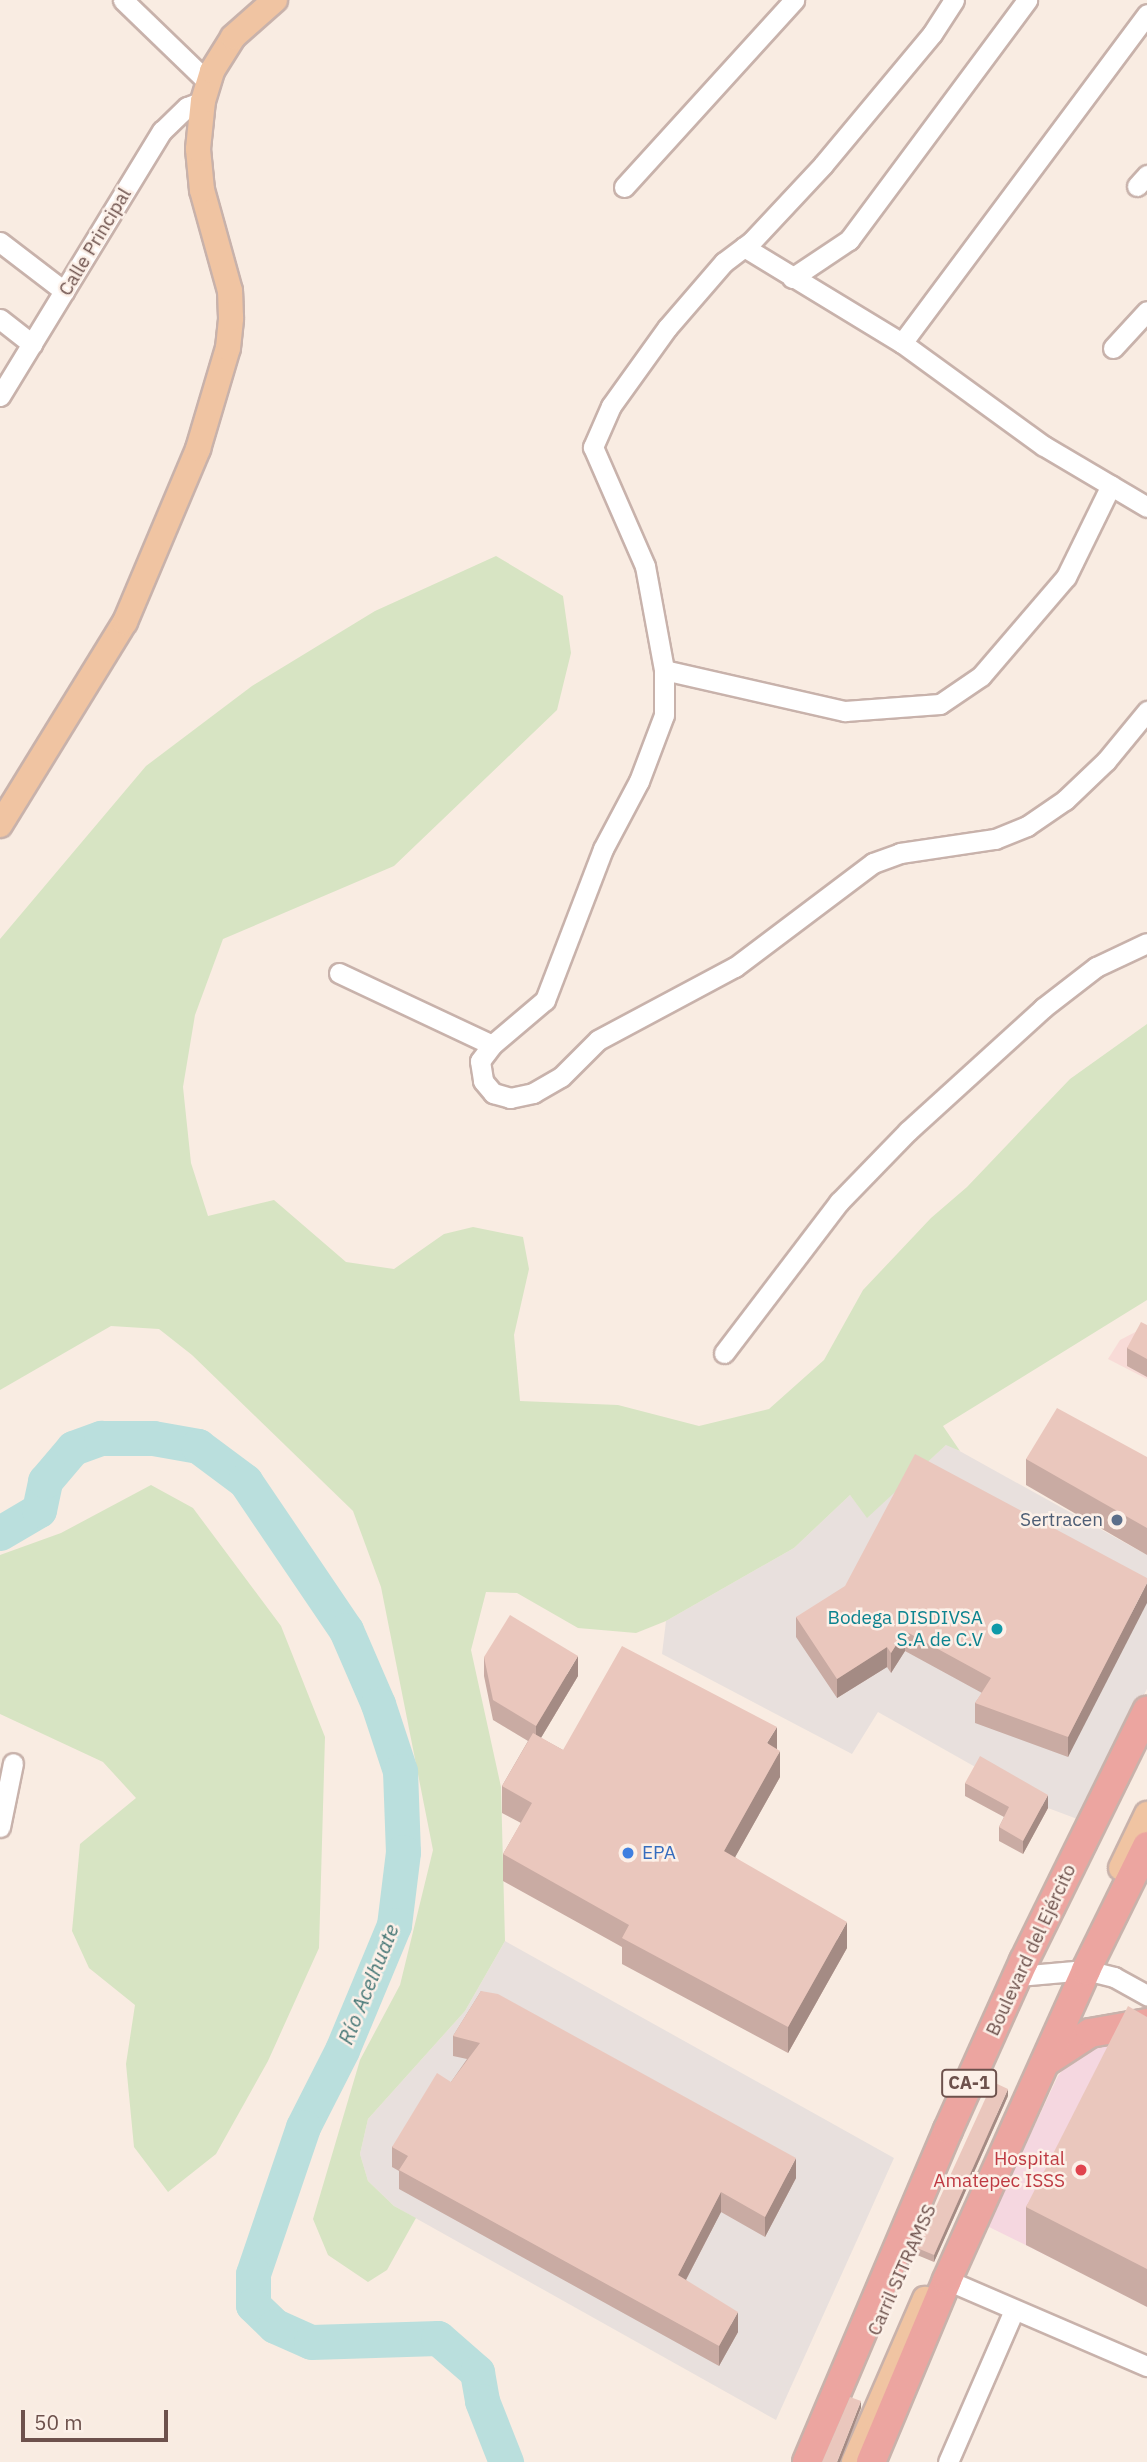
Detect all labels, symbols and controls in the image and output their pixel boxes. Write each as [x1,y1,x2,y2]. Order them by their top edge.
street label: Calle Principal [54,184,136,300]
place label: Sertracen [1020,1509,1103,1531]
marker: Sertracen [1109,1512,1125,1528]
place label: Bodega DISDIVSA S.A de C.V [828,1607,983,1651]
marker: Bodega DISDIVSA S.A de C.V [989,1621,1005,1637]
place label: EPA [642,1842,676,1864]
marker: EPA [620,1845,636,1861]
street label: Boulevard del Ejército [981,1861,1081,2039]
water label: Río Acelhuate [332,1920,404,2048]
road number: CA-1 [941,2068,997,2098]
place label: Hospital Amatepec ISSS [933,2148,1065,2192]
marker: Hospital Amatepec ISSS [1071,2160,1091,2180]
street label: Carril SITRAMSS [863,2201,941,2339]
scale bar [24,2396,172,2440]
text: 50 m [34,2408,83,2436]

